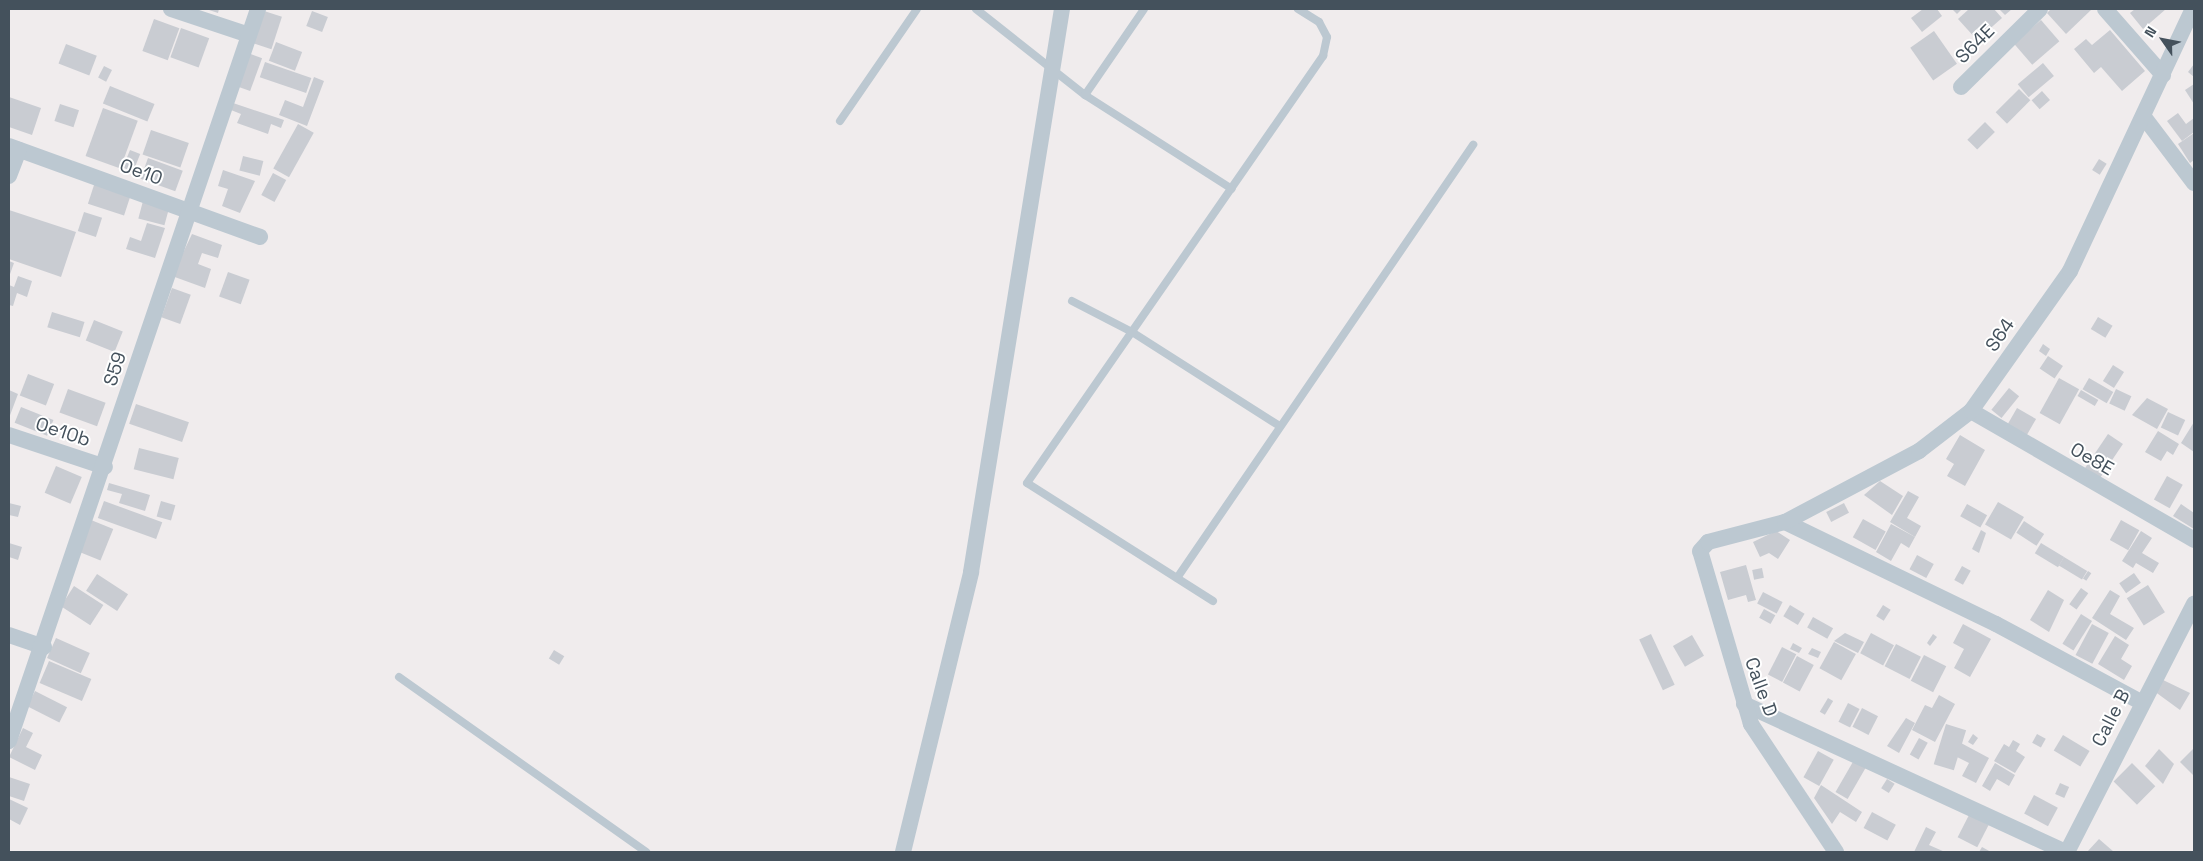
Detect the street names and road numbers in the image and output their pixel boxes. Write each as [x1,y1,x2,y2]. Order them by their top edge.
street label: S64E [1951,20,1999,68]
street label: Oe10 [116,154,166,190]
street label: S64 [1981,314,2019,356]
street label: S59 [99,349,131,389]
street label: Oe10b [33,412,93,452]
street label: Oe8E [2066,438,2118,480]
street label: Calle D [1740,654,1782,720]
street label: Calle B [2087,686,2135,750]

